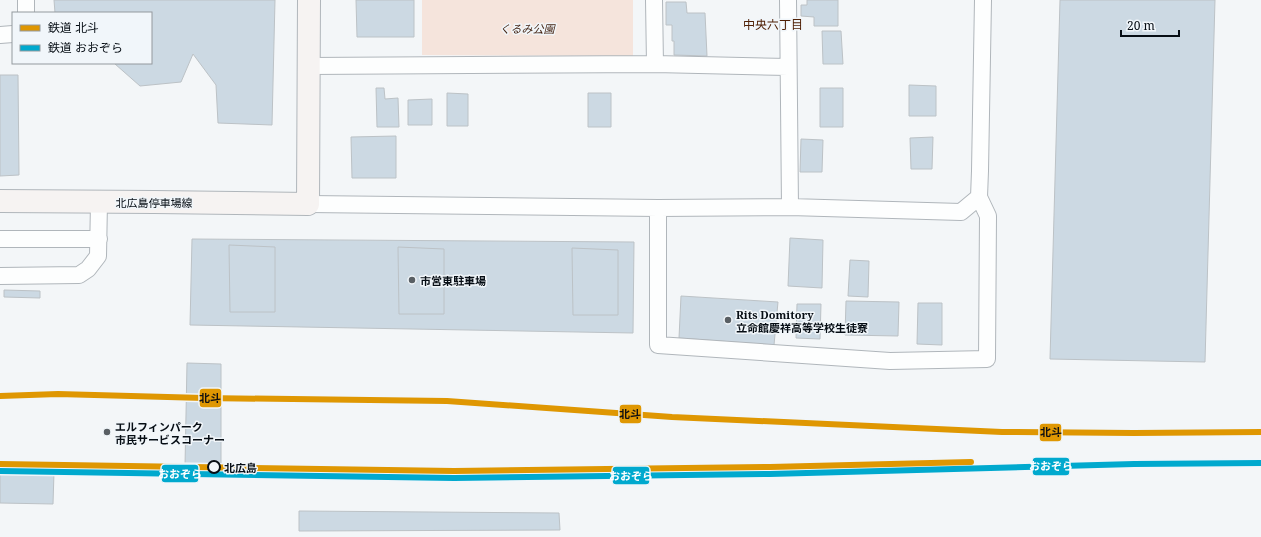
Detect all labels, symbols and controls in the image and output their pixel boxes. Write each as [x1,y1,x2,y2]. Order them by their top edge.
legend [12,12,152,64]
scale bar [1121,12,1179,38]
district label: 中央六丁目 [743,16,803,33]
text: 20 m [1127,17,1155,34]
text: 鉄道 北斗 [48,19,99,36]
park label: くるみ公園 [500,21,556,36]
text: 鉄道 おおぞら [48,39,123,56]
street label: 北広島停車場線 [116,195,193,210]
place label: 市営東駐車場 [420,273,486,288]
marker: 市営東駐車場 [407,275,417,285]
place label: Rits Domitory 立命館慶祥高等学校生徒寮 [736,307,868,335]
marker: Rits Domitory 立命館慶祥高等学校生徒寮 [723,315,733,325]
line badge: 北斗 [199,388,222,408]
text: 北斗 [199,390,221,405]
line badge: 北斗 [619,404,642,424]
text: 北斗 [619,406,641,421]
place label: エルフィンパーク 市民サービスコーナー [115,419,225,447]
line badge: 北斗 [1039,423,1062,442]
text: 北斗 [1040,424,1062,439]
marker: エルフィンパーク 市民サービスコーナー [102,427,112,437]
line badge: おおぞら [1032,457,1070,476]
text: おおぞら [1029,458,1073,473]
marker: 北広島 [207,460,221,474]
place label: 北広島 [224,460,257,475]
line badge: おおぞら [161,464,199,483]
text: おおぞら [158,466,202,481]
line badge: おおぞら [612,466,650,485]
text: おおぞら [609,468,653,483]

